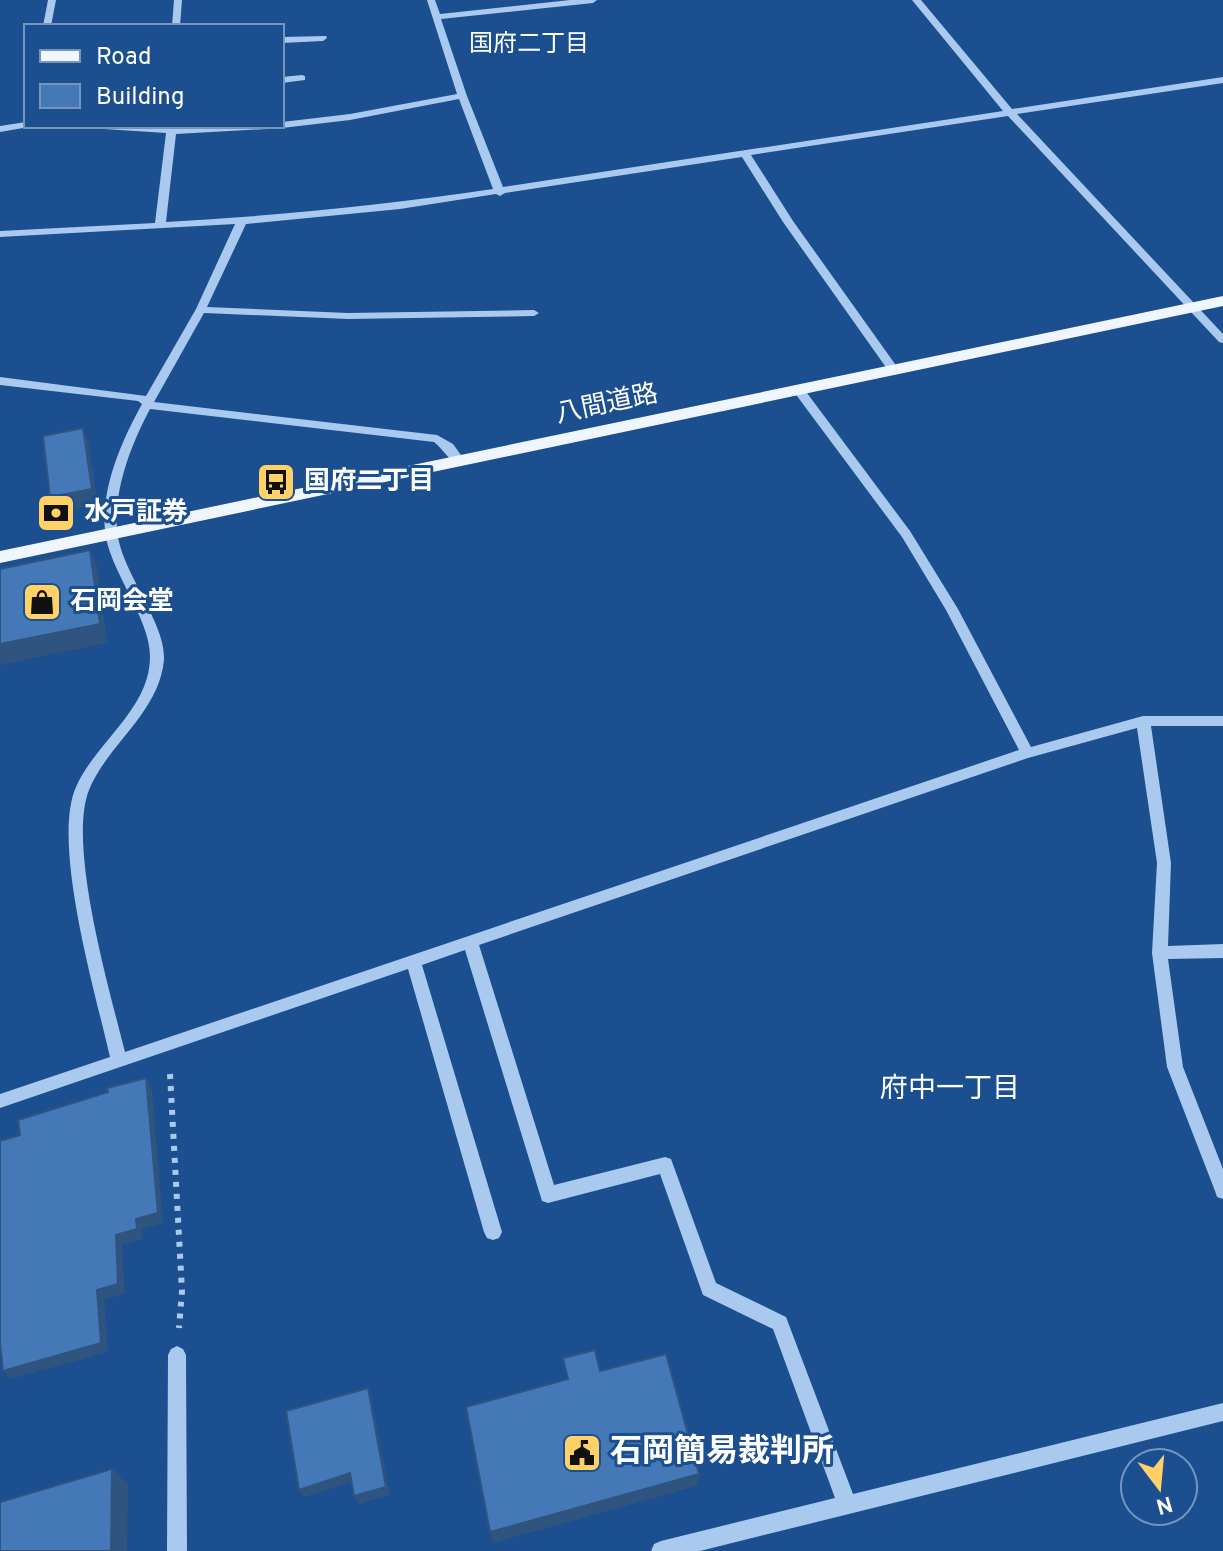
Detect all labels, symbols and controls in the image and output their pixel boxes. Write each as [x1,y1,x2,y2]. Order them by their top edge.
legend [24,24,284,128]
district label: 国府二丁目 [469,30,589,60]
text: Road [96,43,152,73]
text: Building [96,83,185,113]
street label: 八間道路 [553,378,661,432]
bus stop icon: 国府二丁目 [255,461,297,503]
place label: 国府二丁目 [304,466,434,499]
bank icon: 水戸証券 [35,492,77,534]
place label: 水戸証券 [84,497,188,530]
shop icon: 石岡会堂 [21,581,63,623]
place label: 石岡会堂 [70,586,174,619]
district label: 府中一丁目 [880,1072,1020,1108]
public building icon: 石岡簡易裁判所 [561,1432,603,1474]
place label: 石岡簡易裁判所 [610,1433,834,1473]
north arrow [1119,1447,1199,1527]
text: N [1153,1489,1175,1519]

